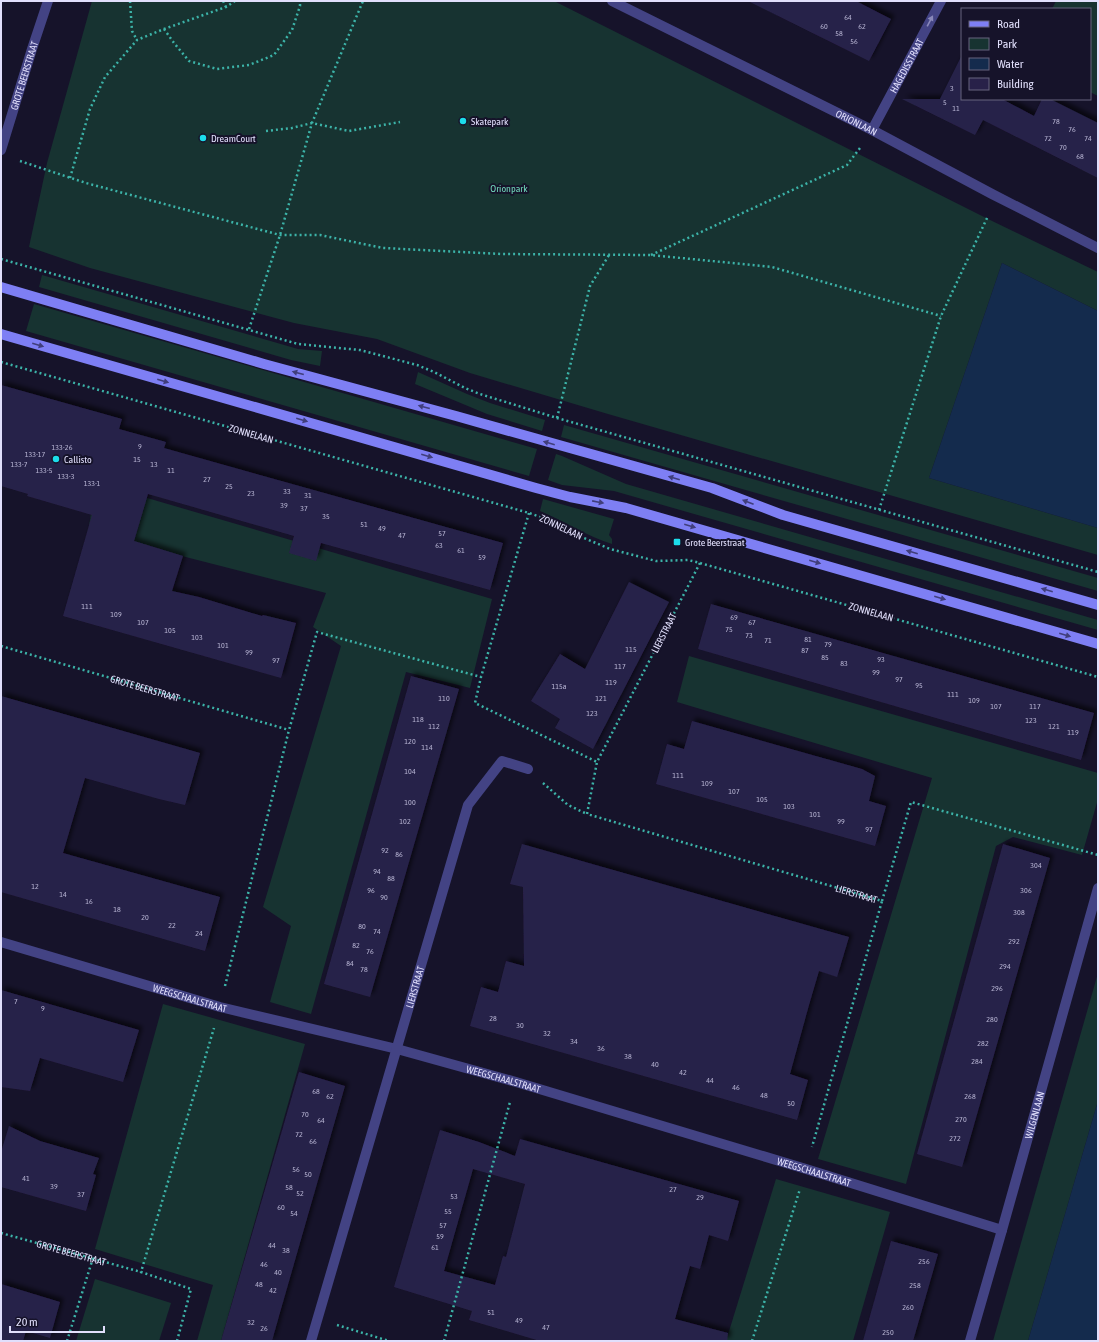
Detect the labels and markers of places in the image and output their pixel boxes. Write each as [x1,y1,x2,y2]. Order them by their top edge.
marker: Skatepark [458,116,468,126]
place label: Skatepark [471,116,509,127]
marker: DreamCourt [198,133,208,143]
place label: DreamCourt [211,133,256,144]
marker: Callisto [51,454,61,464]
place label: Callisto [64,454,92,465]
marker: Grote Beerstraat [672,537,682,547]
place label: Grote Beerstraat [685,537,745,548]

